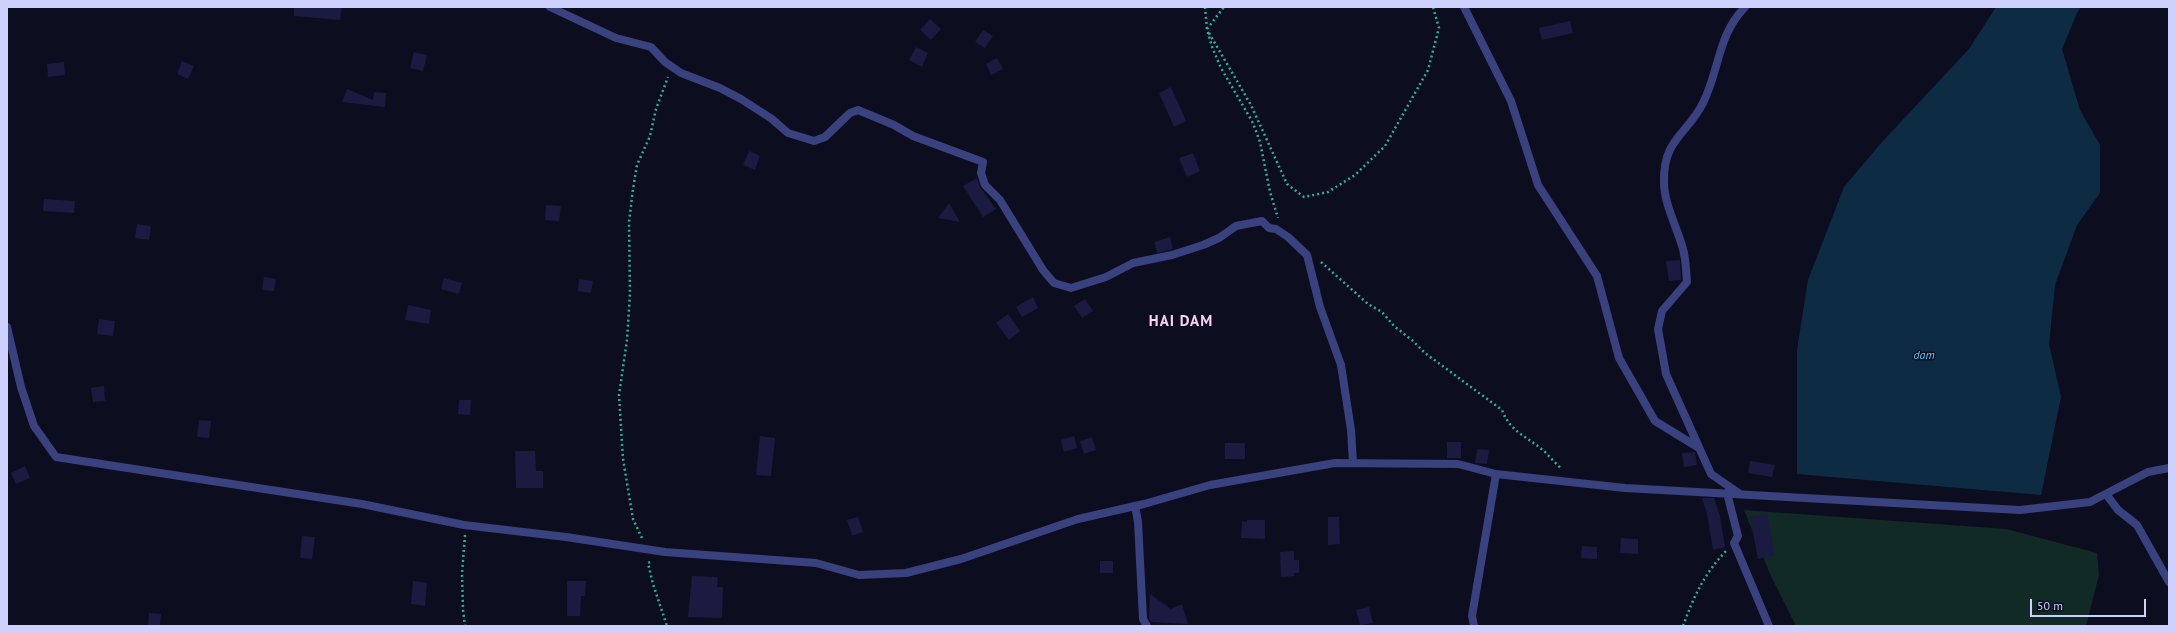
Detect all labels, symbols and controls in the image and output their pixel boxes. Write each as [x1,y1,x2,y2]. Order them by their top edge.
district label: HAI DAM [1149,313,1213,331]
water label: dam [1913,349,1935,363]
scale bar [2032,591,2148,617]
text: 50 m [2037,598,2063,613]

